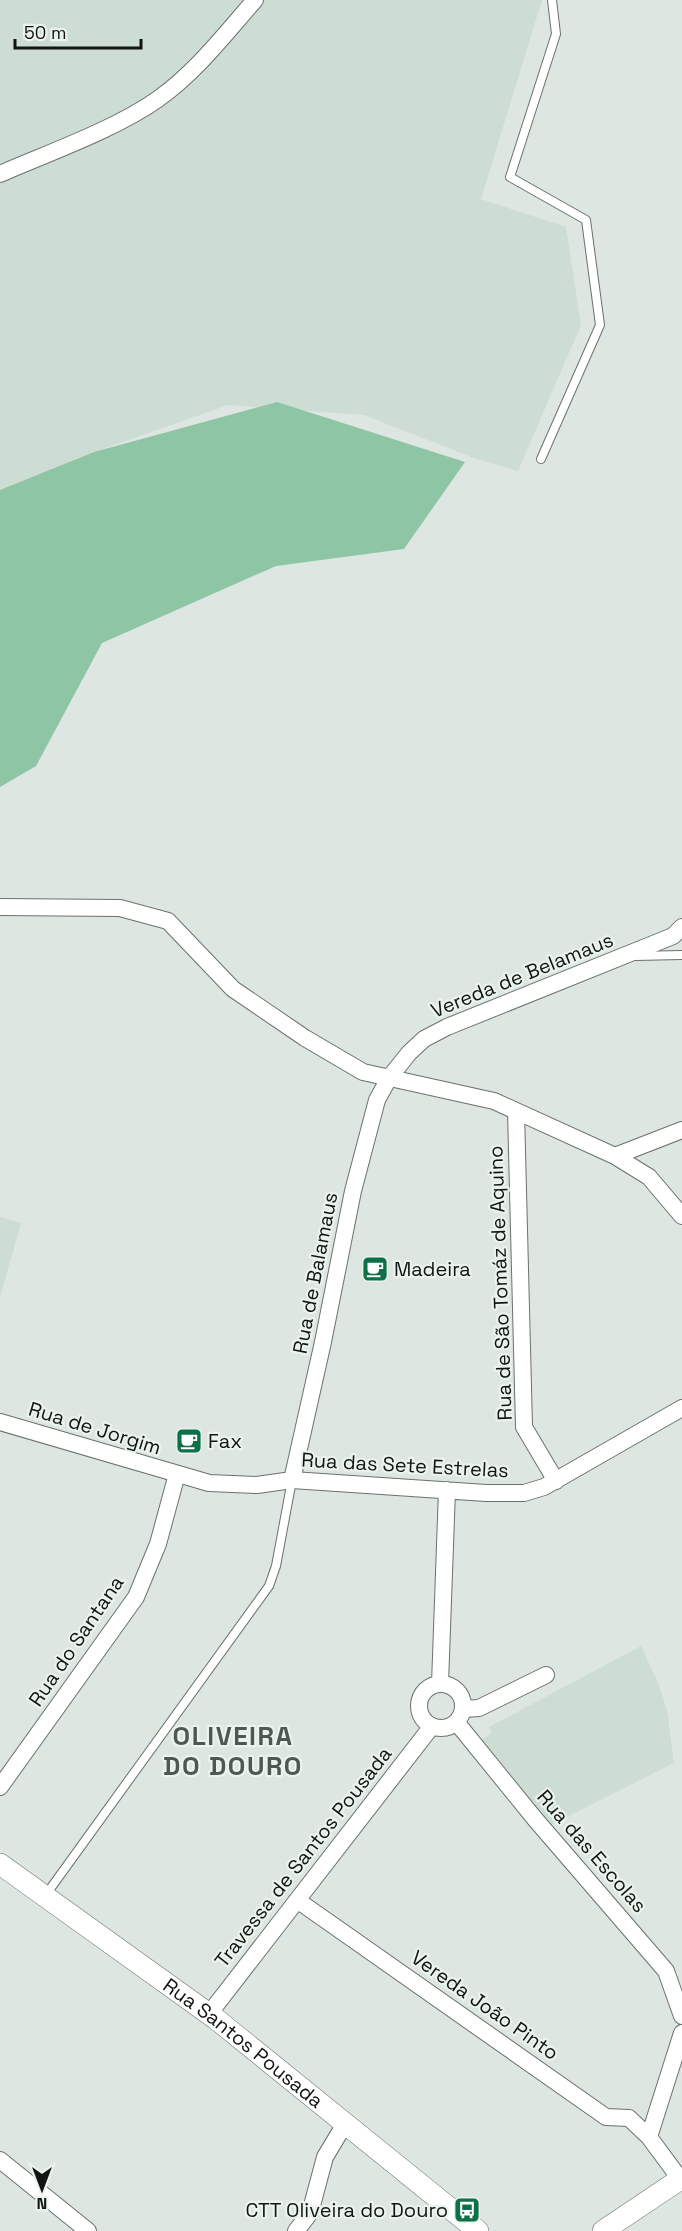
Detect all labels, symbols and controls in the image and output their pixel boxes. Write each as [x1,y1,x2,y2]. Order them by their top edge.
scale bar [15,12,141,50]
text: 50 m [24,21,66,44]
street label: Vereda de Belamaus [427,927,617,1023]
street label: Rua de São Tomáz de Aquino [482,1145,518,1421]
street label: Rua de Balamaus [287,1190,343,1356]
cafe icon: Madeira [360,1254,390,1284]
place label: Madeira [394,1256,471,1282]
street label: Rua de Jorgim [26,1396,164,1460]
cafe icon: Fax [174,1426,204,1456]
place label: Fax [208,1428,242,1454]
street label: Rua das Sete Estrelas [301,1447,509,1483]
street label: Rua do Santana [23,1571,129,1711]
district label: OLIVEIRA DO DOURO [163,1719,303,1783]
street label: Travessa de Santos Pousada [209,1741,397,1973]
street label: Rua das Escolas [532,1784,652,1918]
street label: Vereda João Pinto [406,1944,564,2066]
street label: Rua Santos Pousada [158,1972,329,2114]
north arrow [12,2159,72,2219]
text: N [37,2193,47,2214]
bus stop icon: CTT Oliveira do Douro [452,2195,482,2225]
place label: CTT Oliveira do Douro [245,2197,448,2223]

